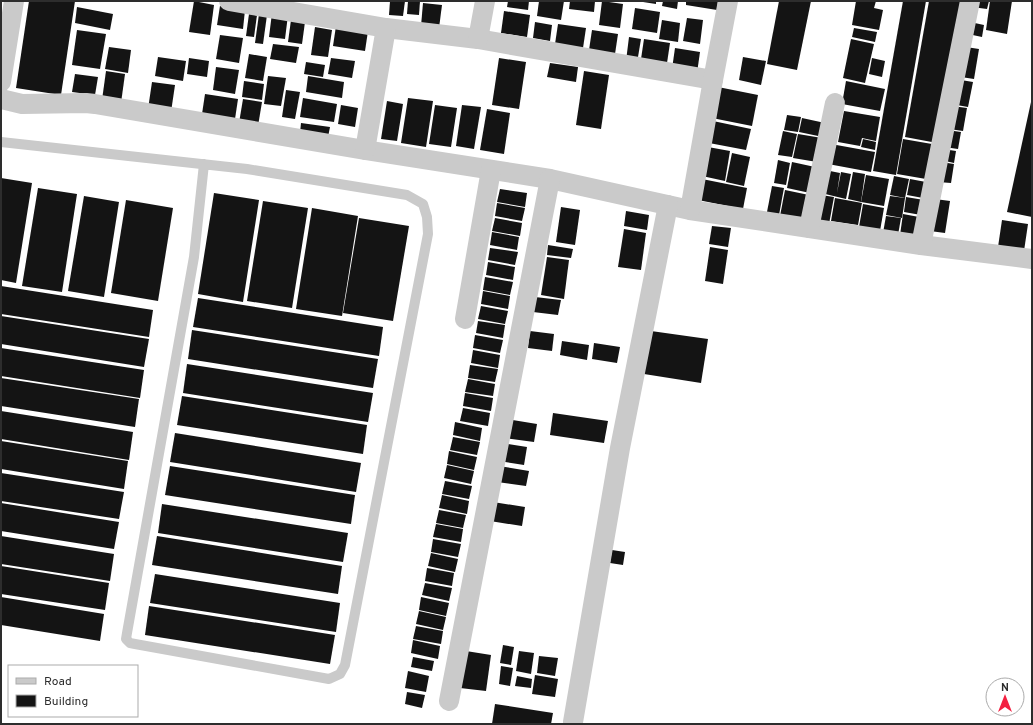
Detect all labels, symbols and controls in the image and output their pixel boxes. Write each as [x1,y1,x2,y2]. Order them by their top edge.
legend [8,665,138,717]
text: Road [44,674,72,690]
north arrow [985,677,1025,717]
text: N [1001,681,1009,695]
text: Building [44,694,88,710]

